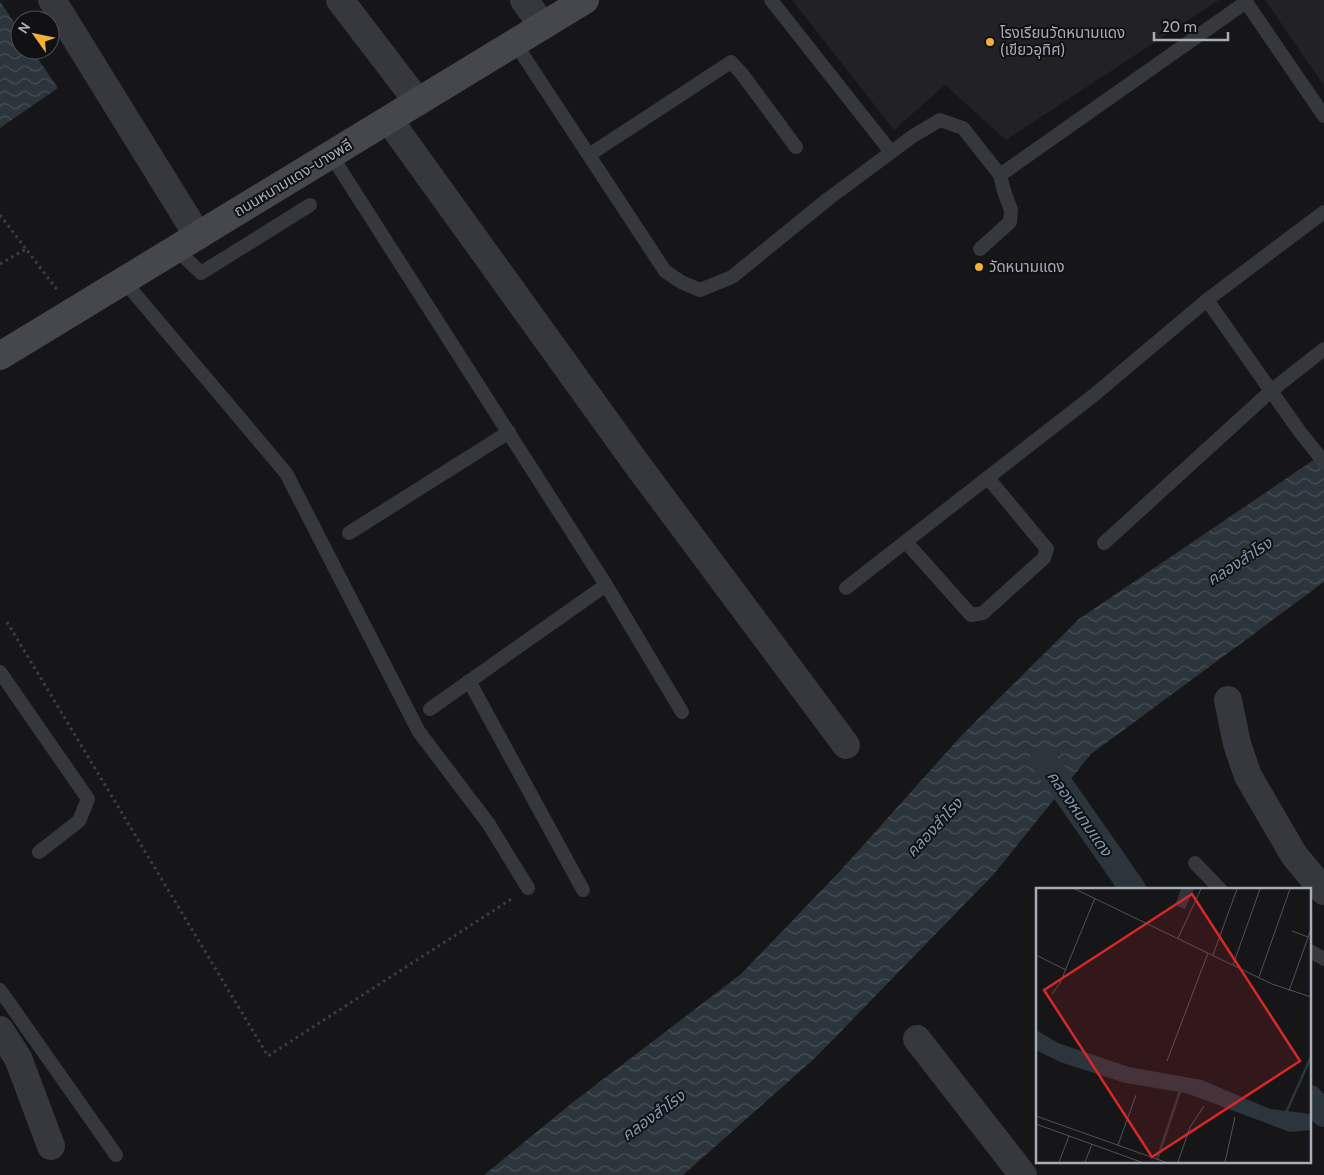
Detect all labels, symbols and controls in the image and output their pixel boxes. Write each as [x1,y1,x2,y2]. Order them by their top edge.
north arrow [10,10,60,60]
scale bar [1154,10,1228,42]
text: 20 m [1162,18,1197,36]
text: N [14,19,34,37]
place label: โรงเรียนวัดหนามแดง (เขียวอุทิศ) [1000,24,1125,59]
marker: โรงเรียนวัดหนามแดง (เขียวอุทิศ) [984,36,996,48]
street label: ถนนหนามแดง-บางพลี [231,136,355,220]
place label: วัดหนามแดง [989,258,1065,276]
marker: วัดหนามแดง [973,261,985,273]
water label: คลองสำโรง [1203,533,1276,589]
water label: คลองหนามแดง [1043,767,1117,861]
water label: คลองสำโรง [902,793,967,861]
inset map [1036,888,1312,1162]
water label: คลองสำโรง [618,1085,690,1145]

